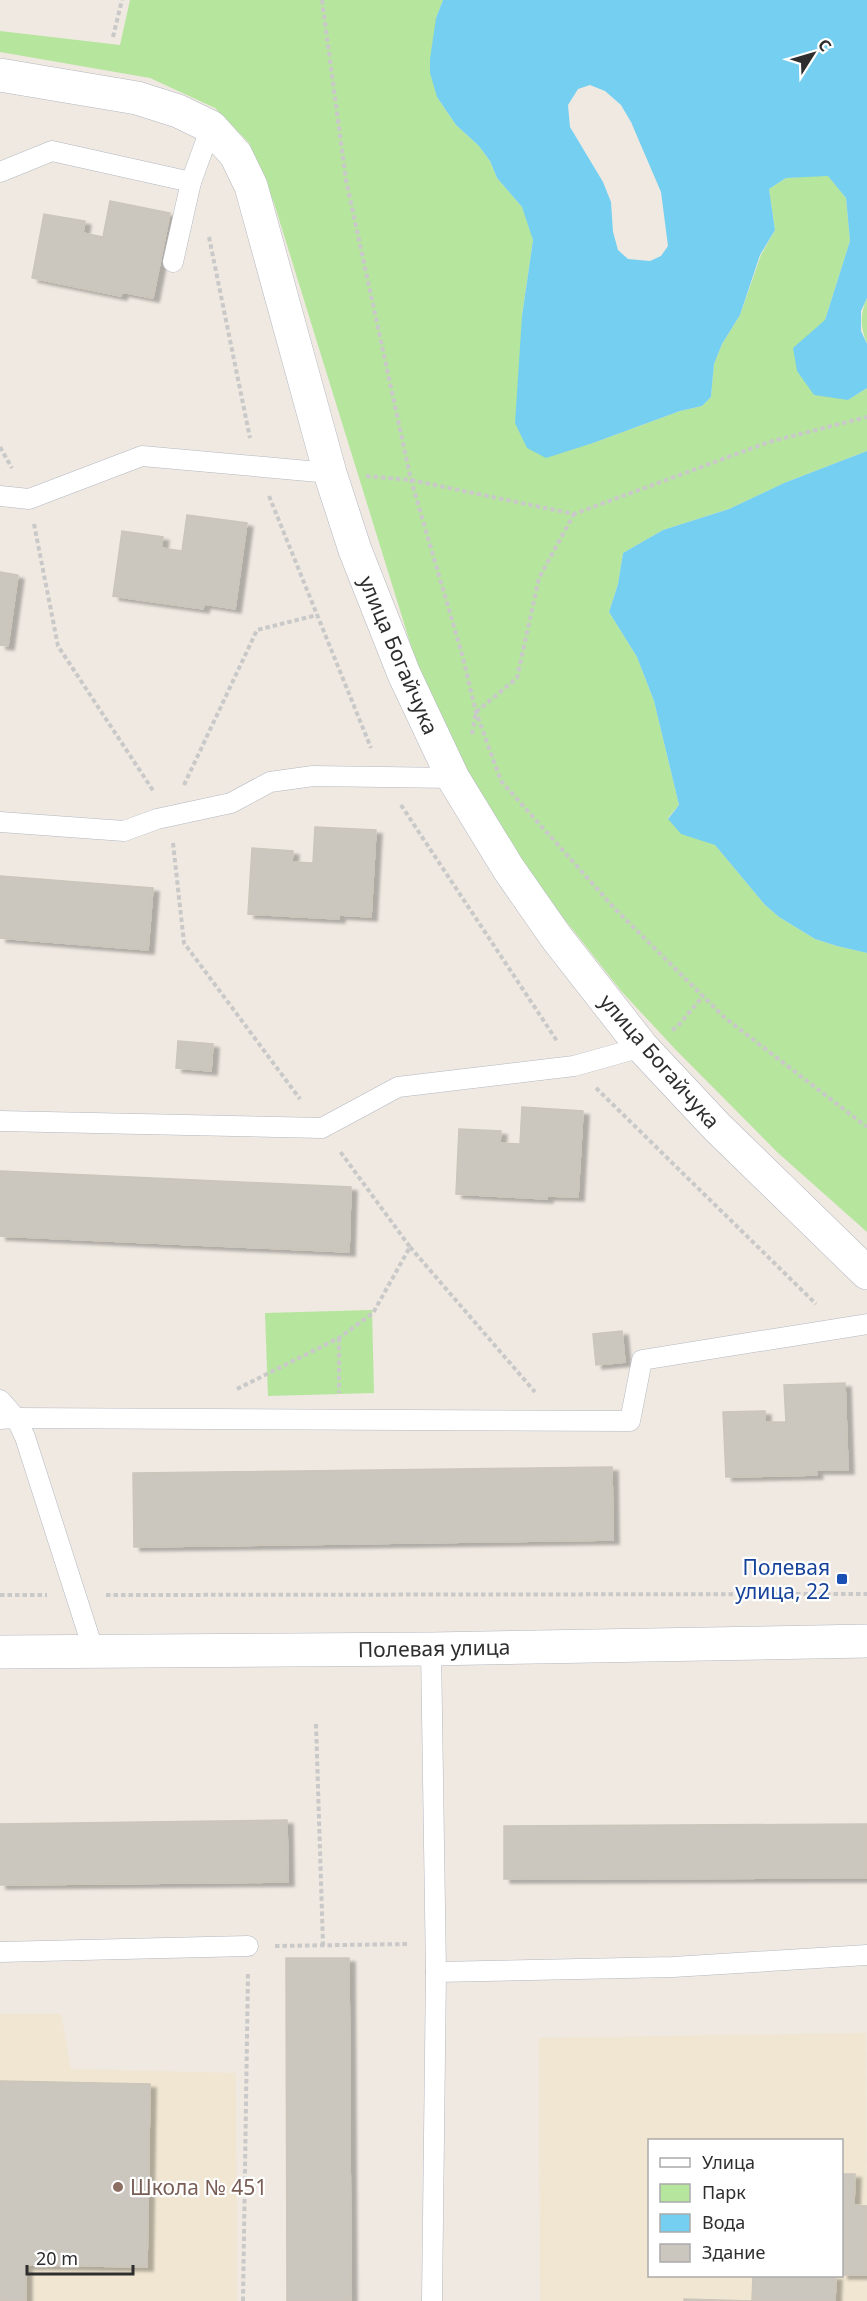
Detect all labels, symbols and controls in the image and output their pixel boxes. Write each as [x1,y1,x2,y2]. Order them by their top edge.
north arrow [783,24,843,84]
text: С [813,34,837,56]
street label: улица Богайчука [353,571,445,739]
street label: улица Богайчука [594,988,726,1134]
place label: Полевая улица, 22 [735,1553,830,1605]
marker: Полевая улица, 22 [835,1572,849,1586]
street label: Полевая улица [358,1633,510,1663]
legend [648,2139,843,2277]
text: Улица [702,2150,755,2174]
place label: Школа № 451 [130,2173,267,2201]
marker: Школа № 451 [111,2180,125,2194]
text: Парк [702,2180,746,2204]
text: Вода [702,2210,745,2234]
scale bar [27,2238,134,2276]
text: Здание [702,2240,766,2264]
text: 20 m [36,2246,78,2270]

